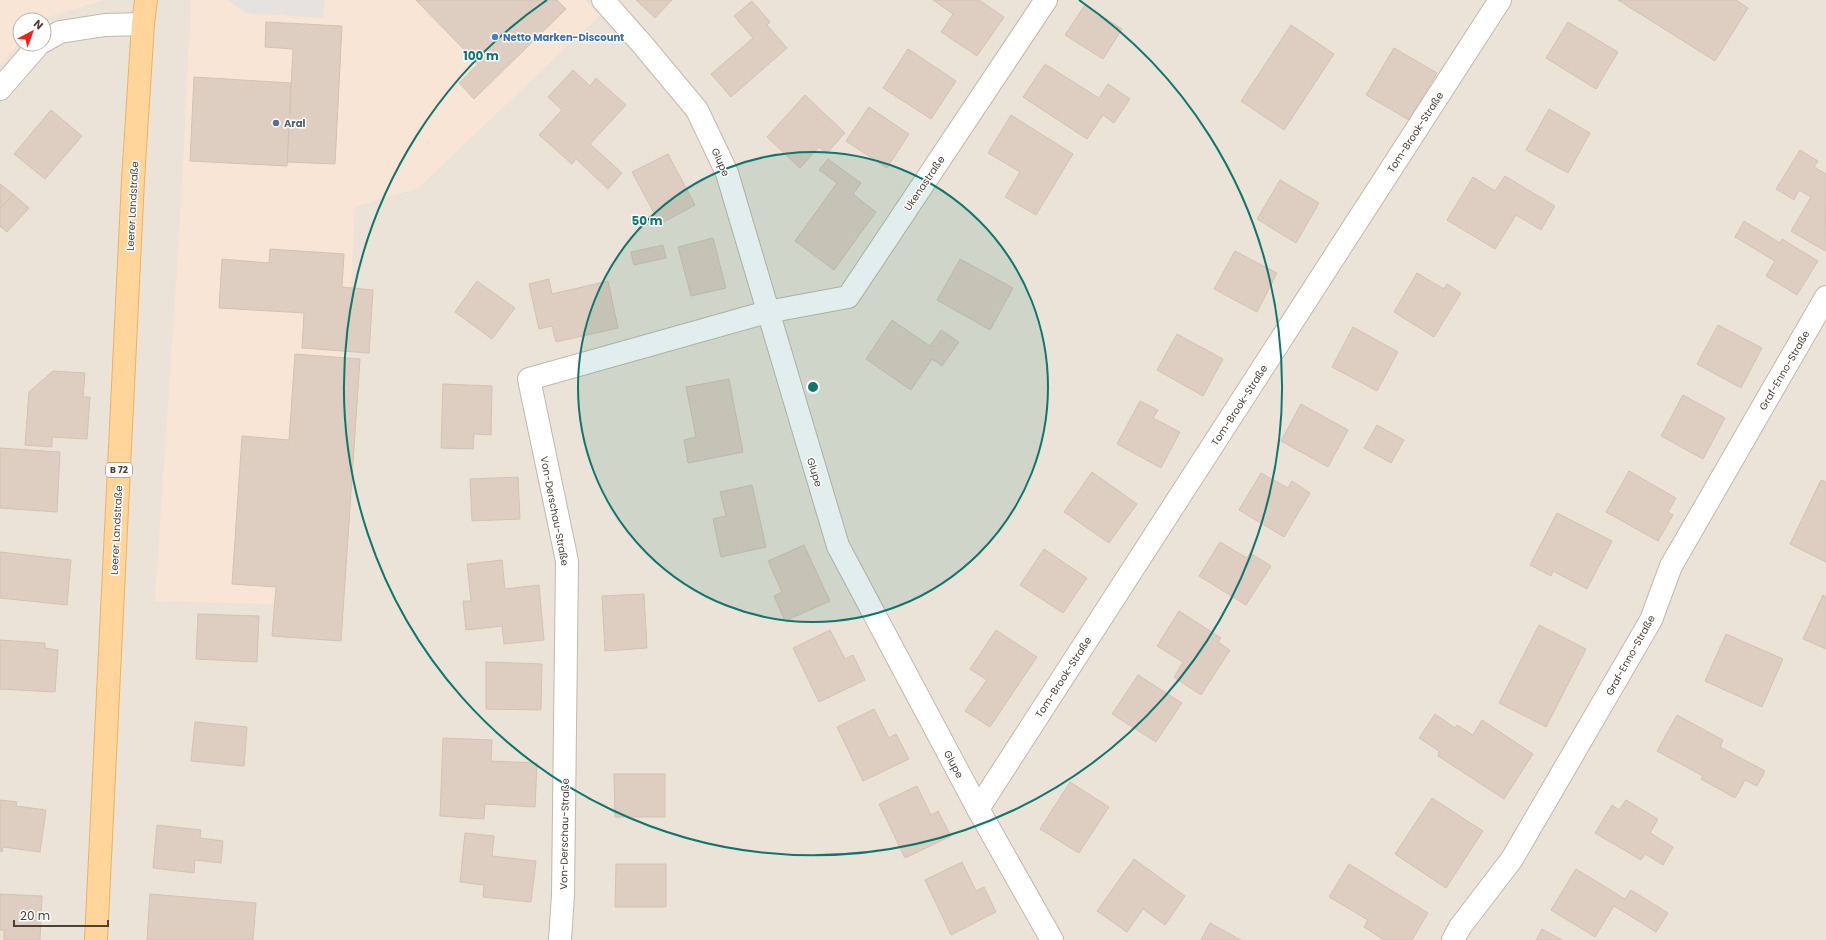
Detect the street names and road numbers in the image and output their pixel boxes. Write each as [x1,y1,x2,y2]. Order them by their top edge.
street label: Tom-Brook-Straße [1384,89,1447,176]
street label: Glupe [708,146,733,179]
street label: Ukenastraße [900,153,948,214]
street label: Leerer Landstraße [123,161,142,251]
street label: Graf-Enno-Straße [1755,328,1813,413]
street label: Tom-Brook-Straße [1208,362,1271,449]
street label: Von-Derschau-Straße [537,455,573,567]
street label: Glupe [803,456,826,488]
road number: B 72 [106,463,132,477]
street label: Leerer Landstraße [107,485,126,575]
street label: Graf-Enno-Straße [1602,612,1659,698]
street label: Tom-Brook-Straße [1032,634,1095,721]
street label: Glupe [940,748,967,781]
street label: Von-Derschau-Straße [556,778,573,890]

